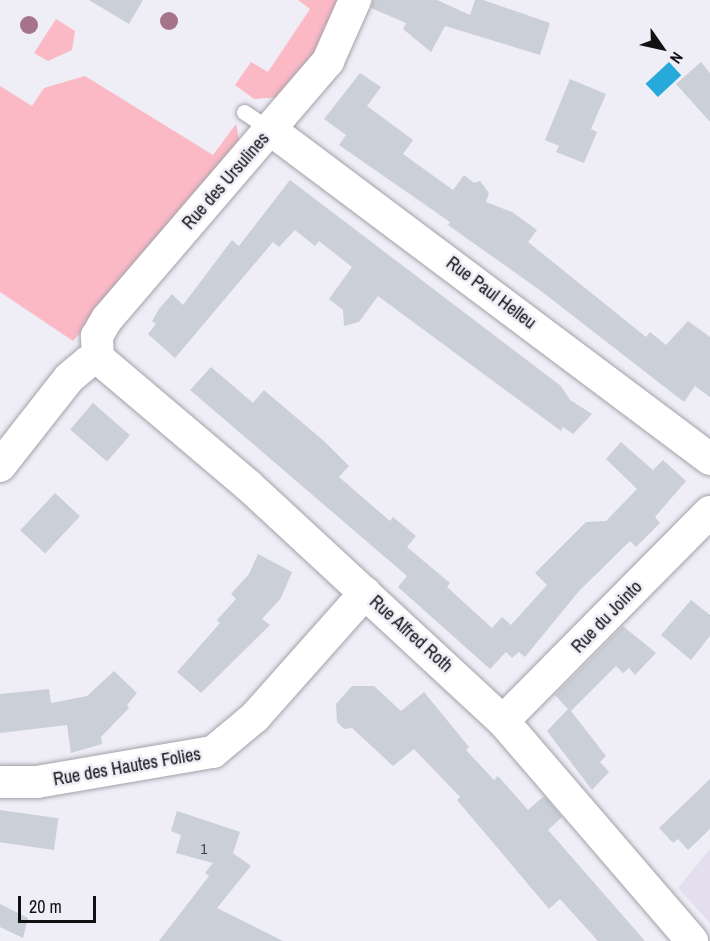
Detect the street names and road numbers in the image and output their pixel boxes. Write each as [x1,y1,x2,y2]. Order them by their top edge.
street label: Rue des Ursulines [178,128,274,234]
street label: Rue Paul Helleu [442,252,540,334]
street label: Rue du Jointo [567,576,647,658]
street label: Rue Alfred Roth [365,591,457,677]
street label: Rue des Hautes Folies [52,743,202,791]

